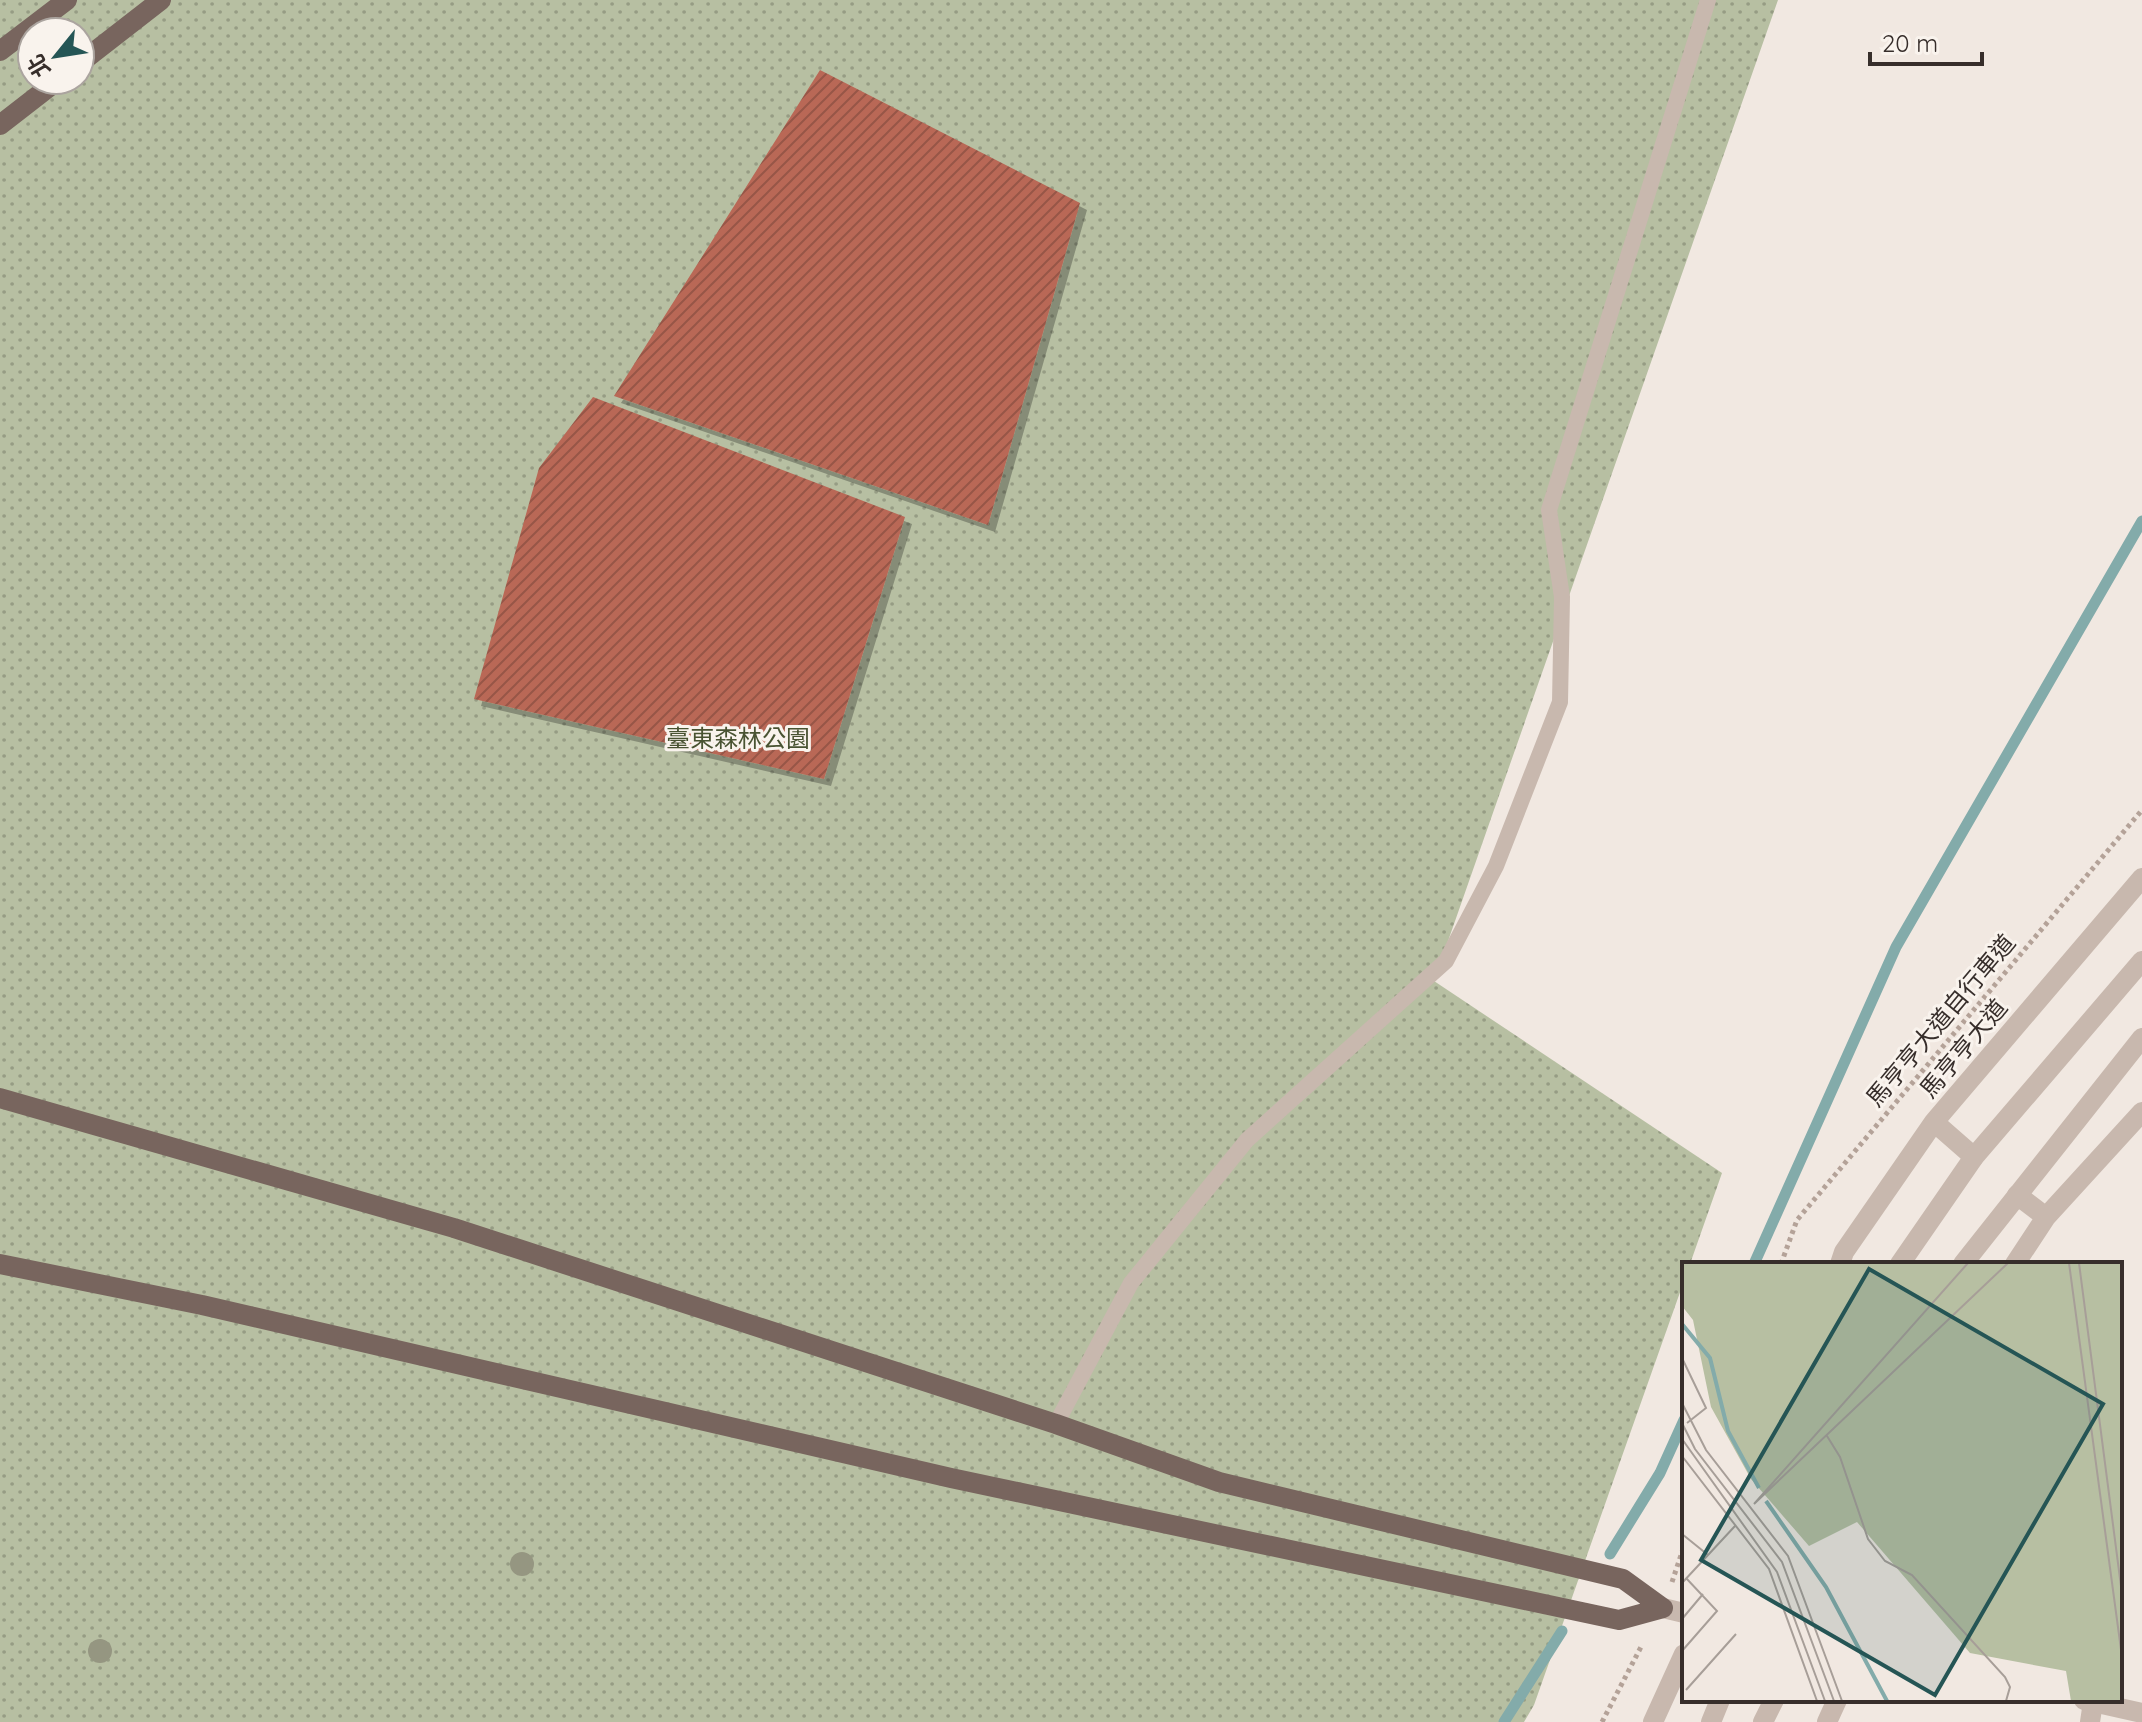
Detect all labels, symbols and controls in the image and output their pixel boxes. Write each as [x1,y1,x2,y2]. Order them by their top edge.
north arrow [16,16,96,96]
scale bar [1870,16,1982,66]
text: 20 m [1882,28,1938,58]
text: 北 [21,49,56,83]
park label: 臺東森林公園 [666,723,810,753]
street label: 馬亨亨大道自行車道 [1860,928,2020,1112]
street label: 馬亨亨大道 [1913,993,2013,1103]
inset map [1682,1262,2122,1702]

